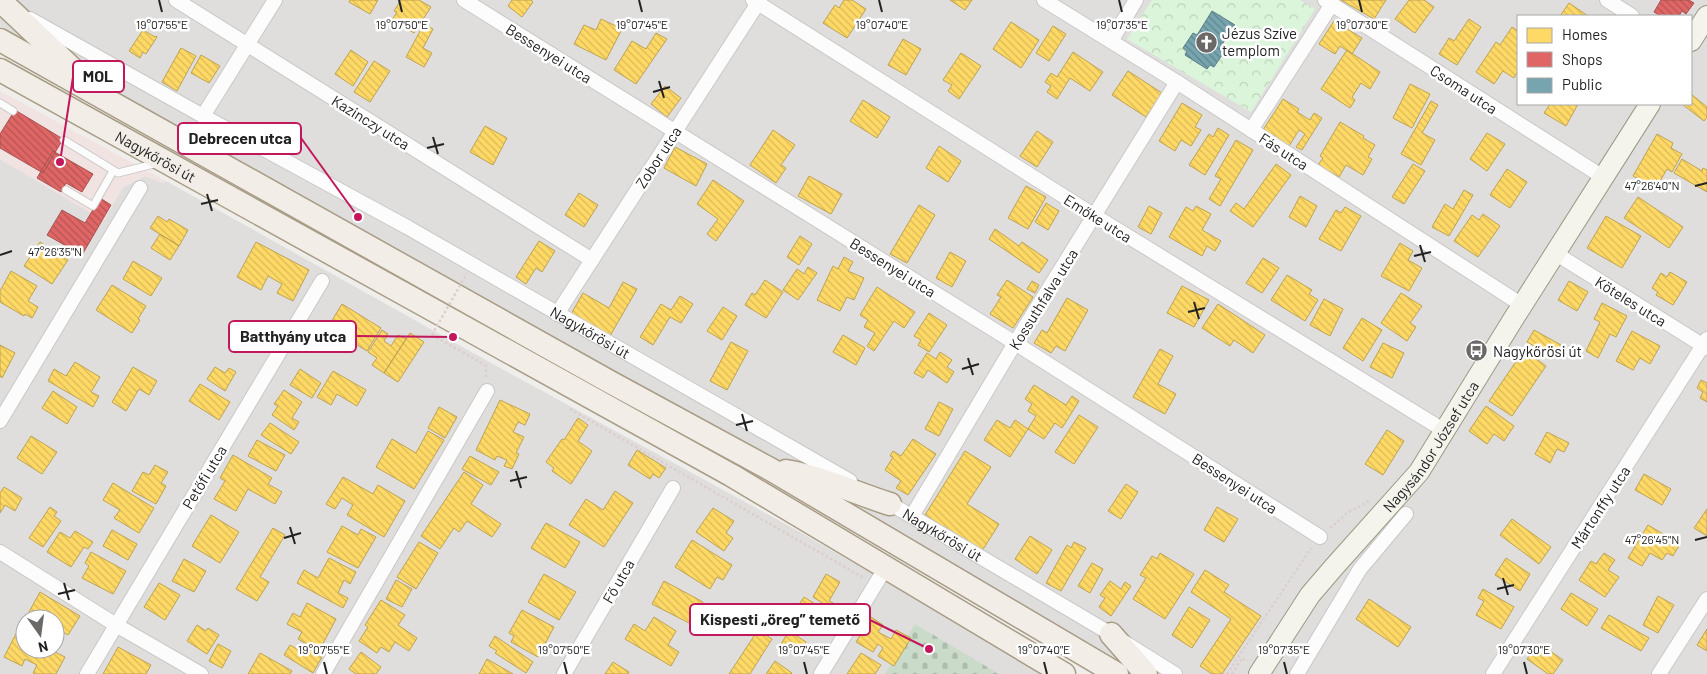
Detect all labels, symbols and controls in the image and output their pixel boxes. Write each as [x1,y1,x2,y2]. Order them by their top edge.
legend [1517,15,1692,105]
text: 19°07'55"E [136,17,188,31]
text: 19°07'50"E [376,17,428,31]
text: 19°07'45"E [616,17,668,31]
text: 19°07'40"E [856,17,908,31]
text: 19°07'35"E [1096,17,1148,31]
text: 19°07'30"E [1336,17,1388,31]
street label: Bessenyei utca [503,19,595,87]
place label: Jézus Szíve templom [1222,24,1297,59]
text: Homes [1562,25,1607,43]
church icon: Jézus Szíve templom [1194,30,1218,54]
text: Shops [1562,50,1602,68]
callout: MOL [73,61,124,92]
street label: Csoma utca [1427,61,1501,117]
text: MOL [83,66,113,85]
text: Public [1562,75,1602,93]
street label: Kazinczy utca [329,91,413,153]
callout: Debrecen utca [178,123,301,154]
street label: Zobor utca [631,123,685,191]
street label: Nagykőrösi út [112,127,199,186]
text: Debrecen utca [188,128,292,147]
street label: Fás utca [1256,129,1312,173]
text: 47°26'40"N [1624,178,1680,192]
street label: Emőke utca [1061,190,1135,246]
street label: Bessenyei utca [847,233,939,301]
text: 47°26'35"N [28,244,82,258]
street label: Kossuthfalva utca [1005,245,1081,353]
street label: Köteles utca [1592,272,1670,330]
street label: Nagykőrösi út [547,302,634,362]
callout: Batthyány utca [229,321,356,352]
text: Batthyány utca [240,326,346,345]
bus stop icon: Nagykőrösi út [1465,339,1489,363]
place label: Nagykőrösi út [1493,342,1582,360]
street label: Nagysándor József utca [1379,378,1482,515]
street label: Petőfi utca [178,442,230,512]
street label: Bessenyei utca [1189,449,1281,517]
street label: Mártonffy utca [1567,462,1633,552]
street label: Nagykőrösi út [900,504,986,565]
text: 47°26'45"N [1625,532,1679,546]
street label: Fő utca [598,556,638,606]
callout: Kispesti „öreg” temető [690,604,870,635]
north arrow [15,609,65,659]
text: Kispesti „öreg” temető [700,609,860,628]
text: N [37,638,50,656]
text: 19°07'55"E [298,642,350,656]
text: 19°07'50"E [538,642,590,656]
text: 19°07'45"E [778,642,830,656]
text: 19°07'40"E [1018,642,1070,656]
text: 19°07'35"E [1258,642,1310,656]
text: 19°07'30"E [1498,642,1550,656]

